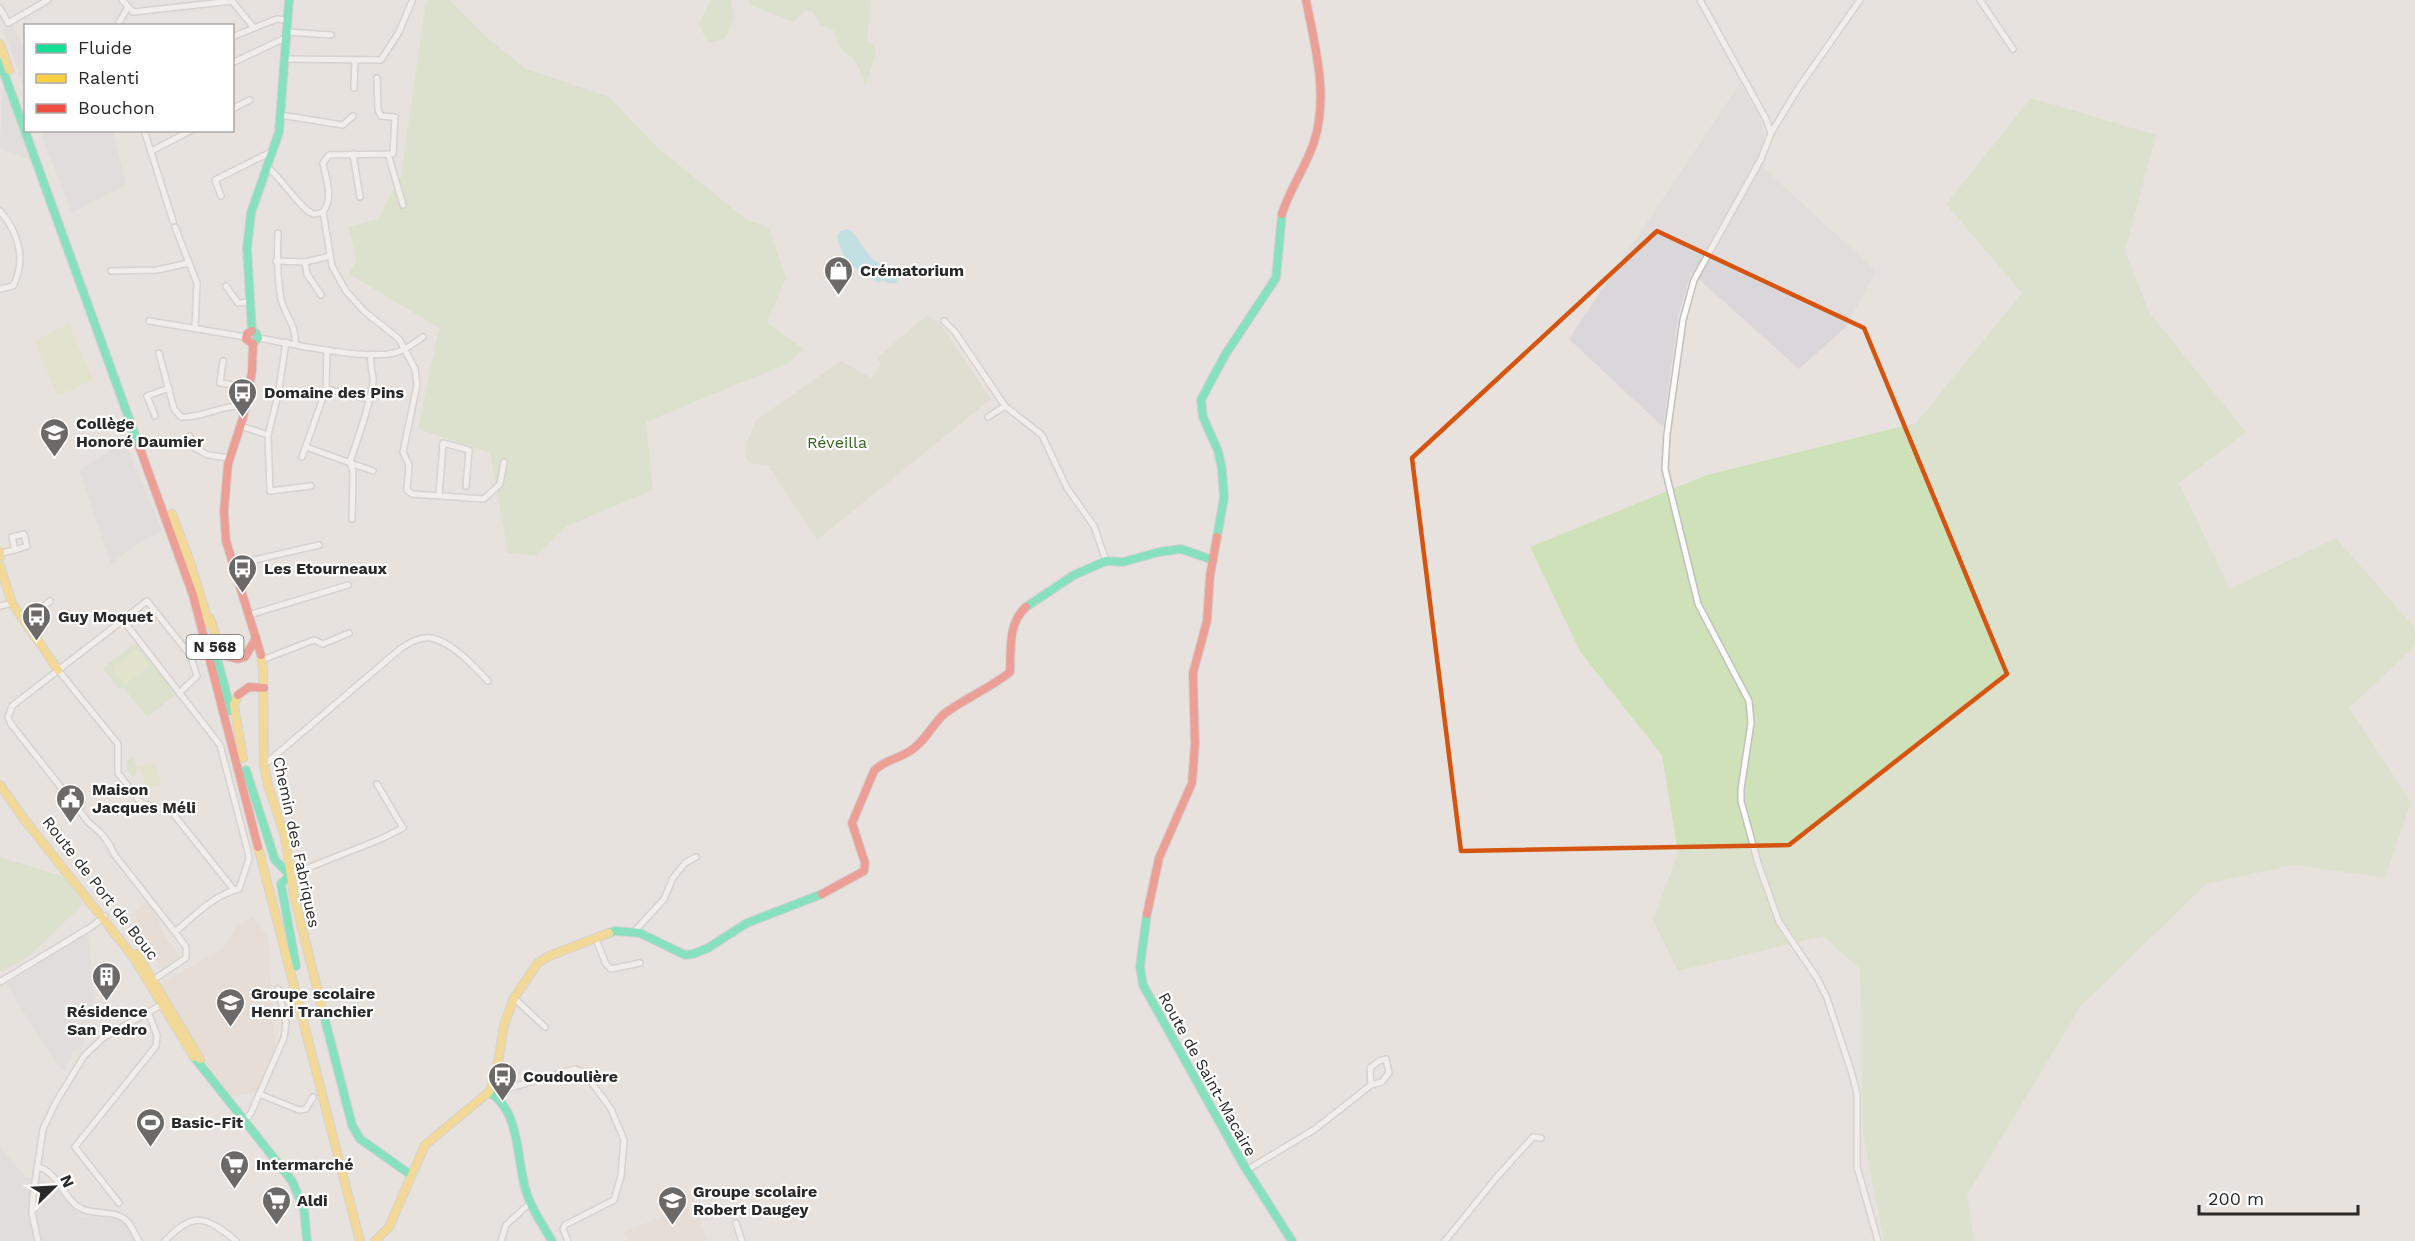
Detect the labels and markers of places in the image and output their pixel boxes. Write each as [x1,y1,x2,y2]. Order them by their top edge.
shop icon: Crématorium [823,254,855,296]
place label: Crématorium [860,261,964,280]
bus stop icon: Domaine des Pins [227,376,259,418]
place label: Domaine des Pins [264,383,404,402]
place label: Collège Honoré Daumier [76,414,204,451]
school or university icon: Collège Honoré Daumier [39,416,71,458]
bus stop icon: Les Etourneaux [227,552,259,594]
place label: Les Etourneaux [264,559,388,578]
bus stop icon: Guy Moquet [21,600,53,642]
place label: Guy Moquet [58,607,153,626]
place label: Maison Jacques Méli [92,780,196,817]
public building icon: Maison Jacques Méli [55,782,87,824]
building icon: Résidence San Pedro [91,960,123,1002]
place label: Groupe scolaire Henri Tranchier [251,984,375,1021]
school or university icon: Groupe scolaire Henri Tranchier [214,986,246,1028]
place label: Résidence San Pedro [67,1002,147,1039]
bus stop icon: Coudoulière [486,1060,518,1102]
place label: Coudoulière [523,1067,618,1086]
sports icon: Basic-Fit [134,1106,166,1148]
place label: Basic-Fit [171,1113,243,1132]
supermarket icon: Intermarché [219,1148,251,1190]
place label: Intermarché [256,1155,353,1174]
place label: Groupe scolaire Robert Daugey [693,1182,817,1219]
supermarket icon: Aldi [260,1184,292,1226]
school or university icon: Groupe scolaire Robert Daugey [656,1184,688,1226]
place label: Aldi [297,1191,328,1210]

